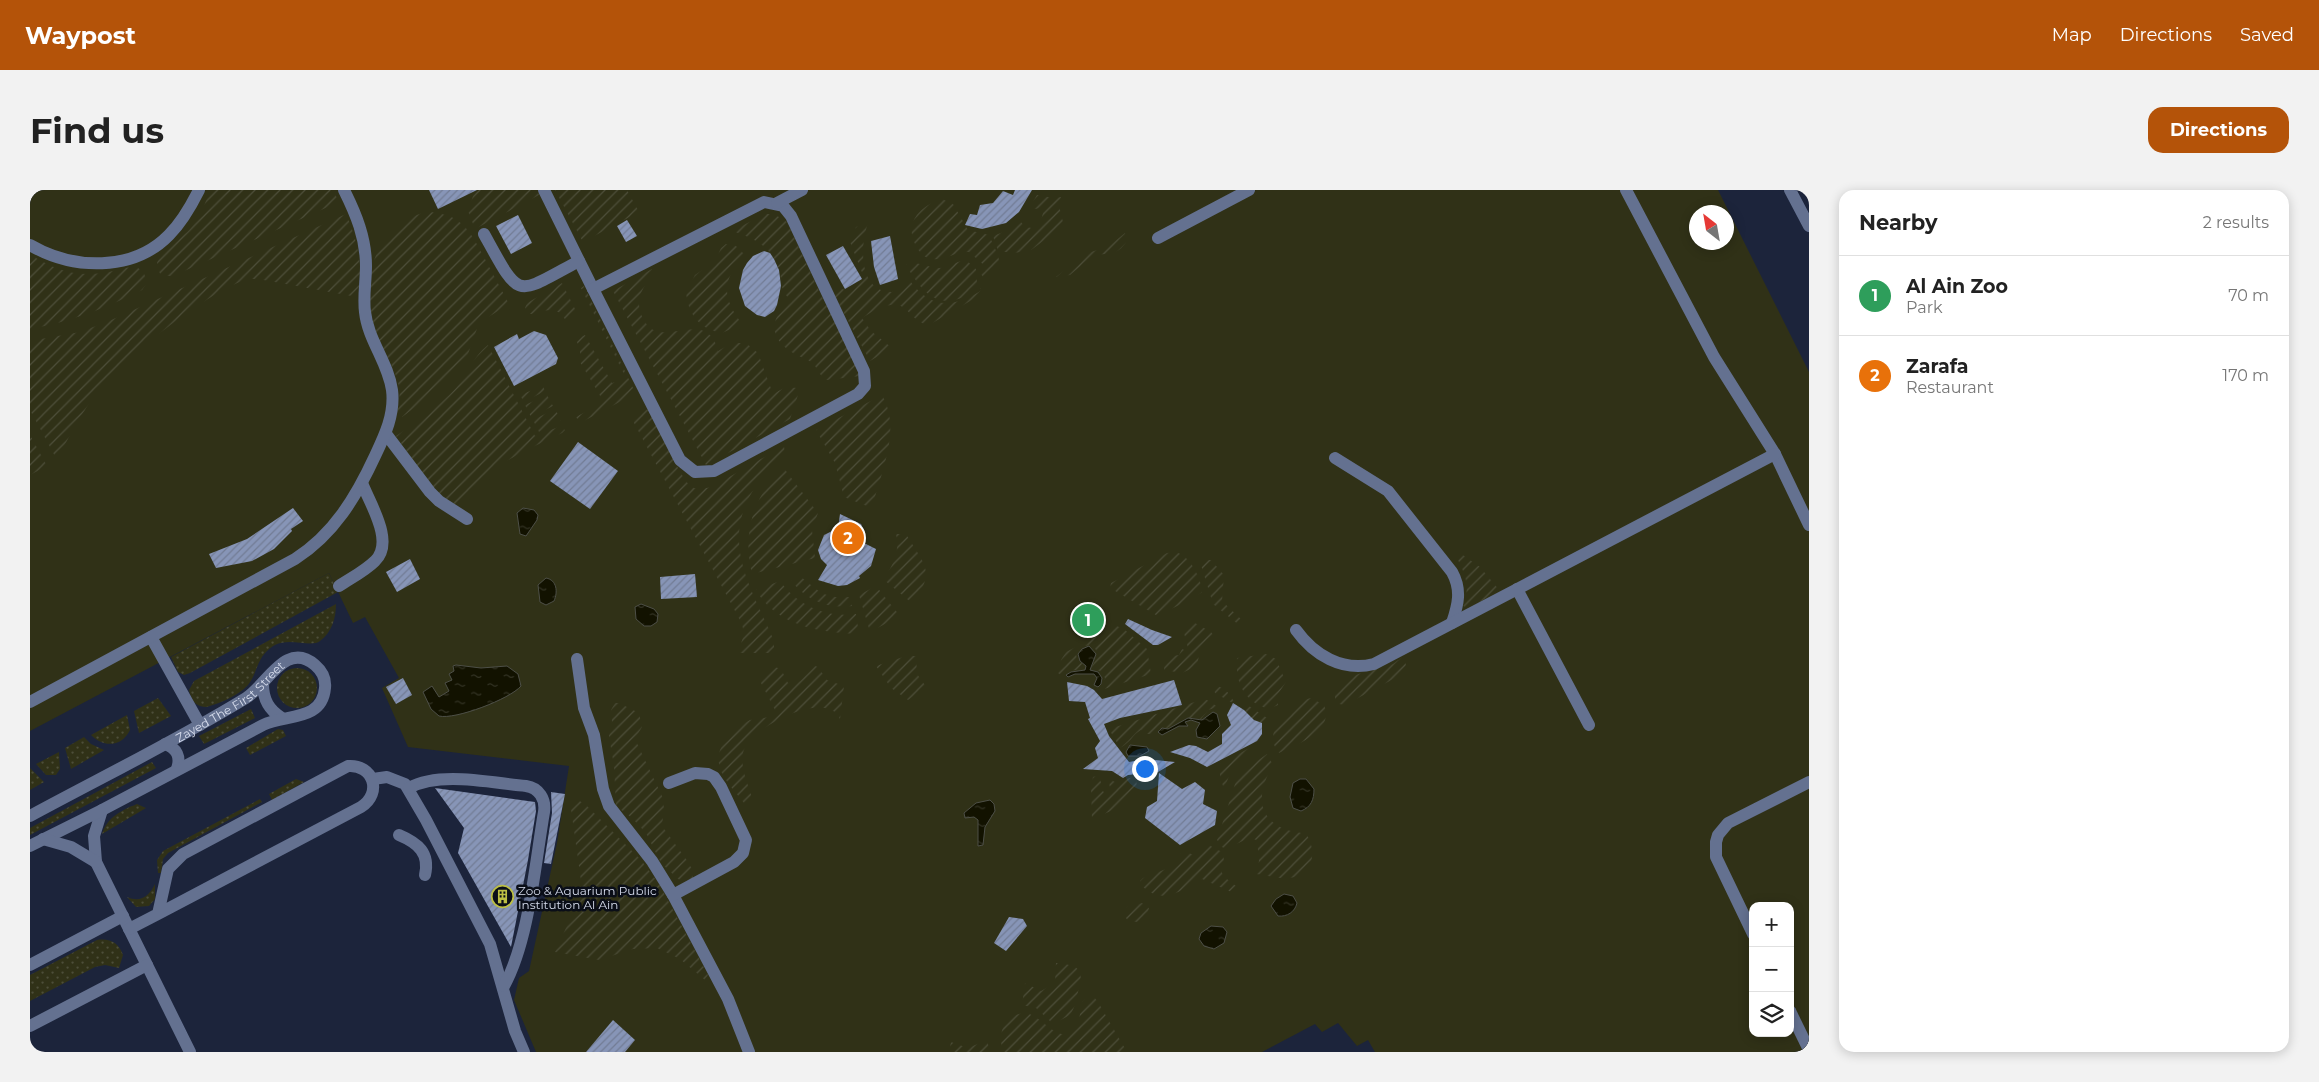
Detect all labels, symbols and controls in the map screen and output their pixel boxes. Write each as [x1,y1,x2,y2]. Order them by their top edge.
text: Waypost [25,21,136,50]
text: Map [2052,24,2092,46]
text: Directions [2120,24,2212,46]
text: Saved [2240,24,2294,46]
button: Directions [2148,107,2289,153]
text: Find us [30,109,164,152]
north arrow [1689,205,1734,250]
text: Nearby [1859,210,1938,235]
text: 2 results [2203,213,2269,232]
text: Al Ain Zoo [1906,275,2008,298]
text: 1 [1872,286,1878,305]
text: 70 m [2228,286,2269,305]
text: Park [1906,298,1943,317]
text: Zarafa [1906,355,1969,378]
text: 2 [1870,366,1880,385]
text: 170 m [2222,366,2269,385]
text: Restaurant [1906,378,1994,397]
pin: 2 [832,519,864,557]
pin: 1 [1072,601,1104,639]
street label: Zayed The First Street [173,657,287,745]
your location [1132,756,1158,782]
place label: Zoo & Aquarium Public Institution Al Ain [518,883,657,912]
building icon: Zoo & Aquarium Public Institution Al Ain [490,885,514,909]
map controls [1749,902,1794,1037]
button: + [1749,902,1794,947]
button: − [1749,947,1794,992]
button: layers [1749,992,1794,1037]

